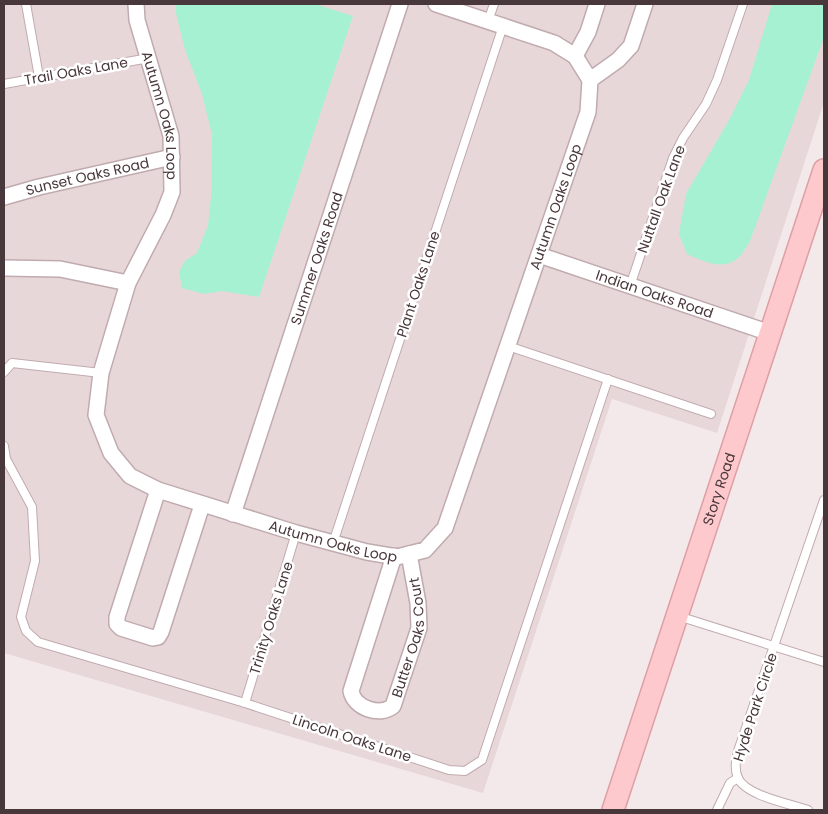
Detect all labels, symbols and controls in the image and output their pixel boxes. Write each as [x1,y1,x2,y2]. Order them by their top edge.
street label: Autumn Oaks Loop [137,49,182,180]
street label: Trail Oaks Lane [23,52,130,90]
street label: Autumn Oaks Loop [525,141,586,272]
street label: Nuttall Oak Lane [632,142,690,256]
street label: Sunset Oaks Road [23,152,151,200]
street label: Summer Oaks Road [286,189,348,327]
street label: Plant Oaks Lane [391,228,445,340]
street label: Indian Oaks Road [593,265,716,323]
street label: Story Road [697,450,740,528]
street label: Autumn Oaks Loop [266,515,399,567]
street label: Trinity Oaks Lane [244,559,298,677]
street label: Butter Oaks Court [387,576,429,700]
street label: Hyde Park Circle [728,650,782,764]
street label: Lincoln Oaks Lane [290,709,414,767]

